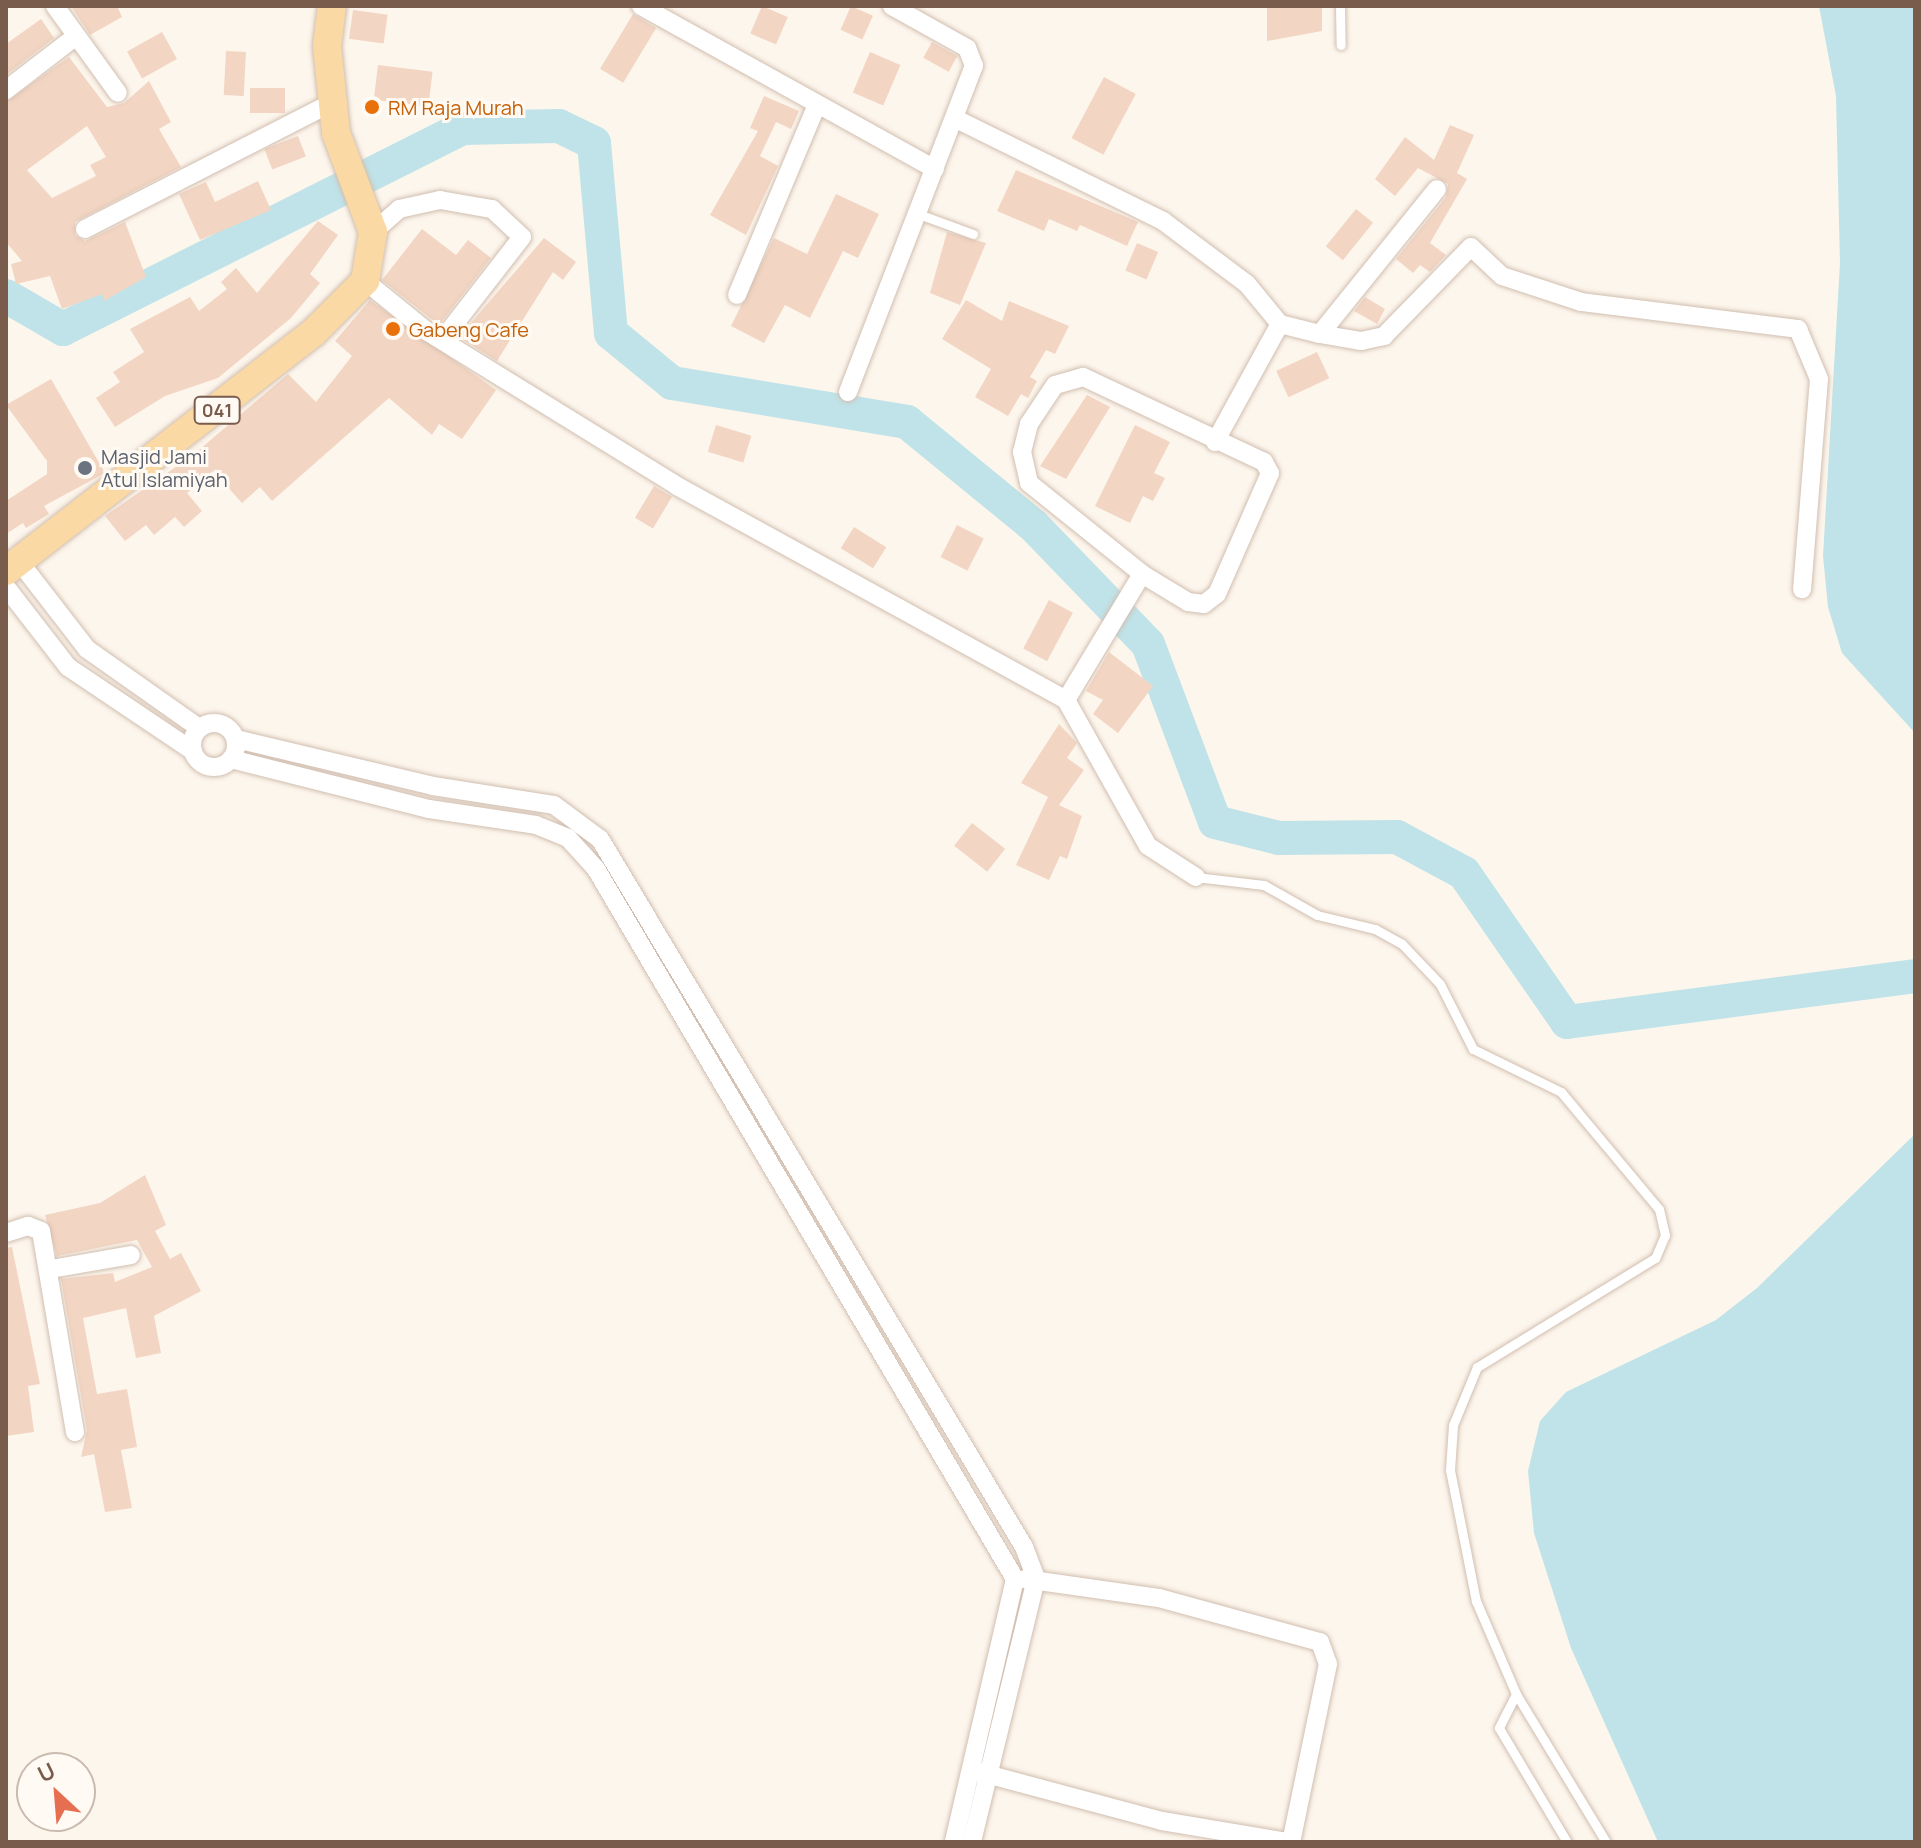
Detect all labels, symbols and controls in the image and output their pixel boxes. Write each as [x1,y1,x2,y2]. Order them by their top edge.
place label: RM Raja Murah [388,95,524,119]
marker: RM Raja Murah [363,98,381,116]
place label: Gabeng Cafe [409,317,529,341]
marker: Gabeng Cafe [384,320,402,338]
road number: 041 [193,396,241,424]
place label: Masjid Jami Atul Islamiyah [101,444,228,491]
marker: Masjid Jami Atul Islamiyah [76,459,94,477]
north arrow [16,1752,96,1832]
text: U [33,1755,60,1789]

